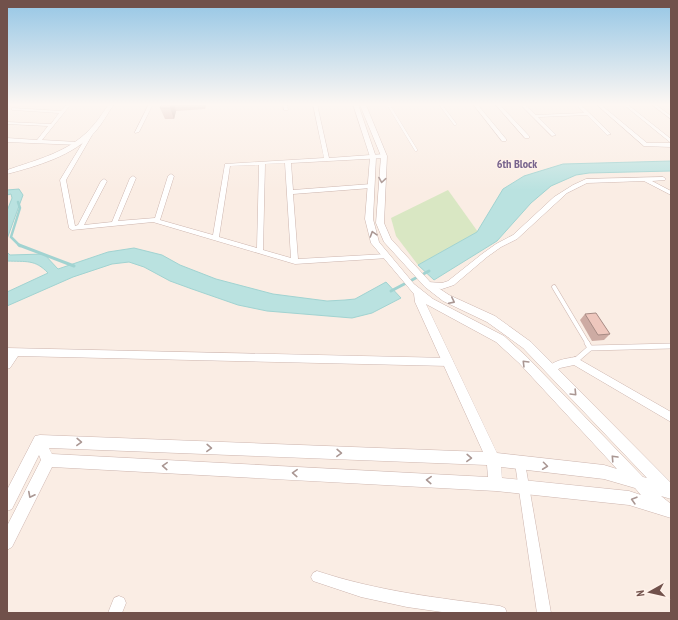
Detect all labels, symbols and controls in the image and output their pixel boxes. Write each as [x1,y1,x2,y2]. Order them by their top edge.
district label: 6th Block [497,156,537,171]
one-way arrow [378,177,387,183]
one-way arrow [369,231,378,238]
one-way arrow [447,296,455,304]
one-way arrow [523,360,530,368]
one-way arrow [569,388,576,396]
one-way arrow [76,438,82,447]
one-way arrow [206,443,212,452]
one-way arrow [336,449,342,457]
one-way arrow [466,454,472,463]
one-way arrow [612,455,619,462]
one-way arrow [542,461,548,470]
one-way arrow [162,462,168,470]
one-way arrow [292,469,298,478]
one-way arrow [426,476,432,485]
one-way arrow [28,491,35,499]
one-way arrow [630,496,637,505]
north arrow [630,572,670,612]
text: N [633,589,647,597]

